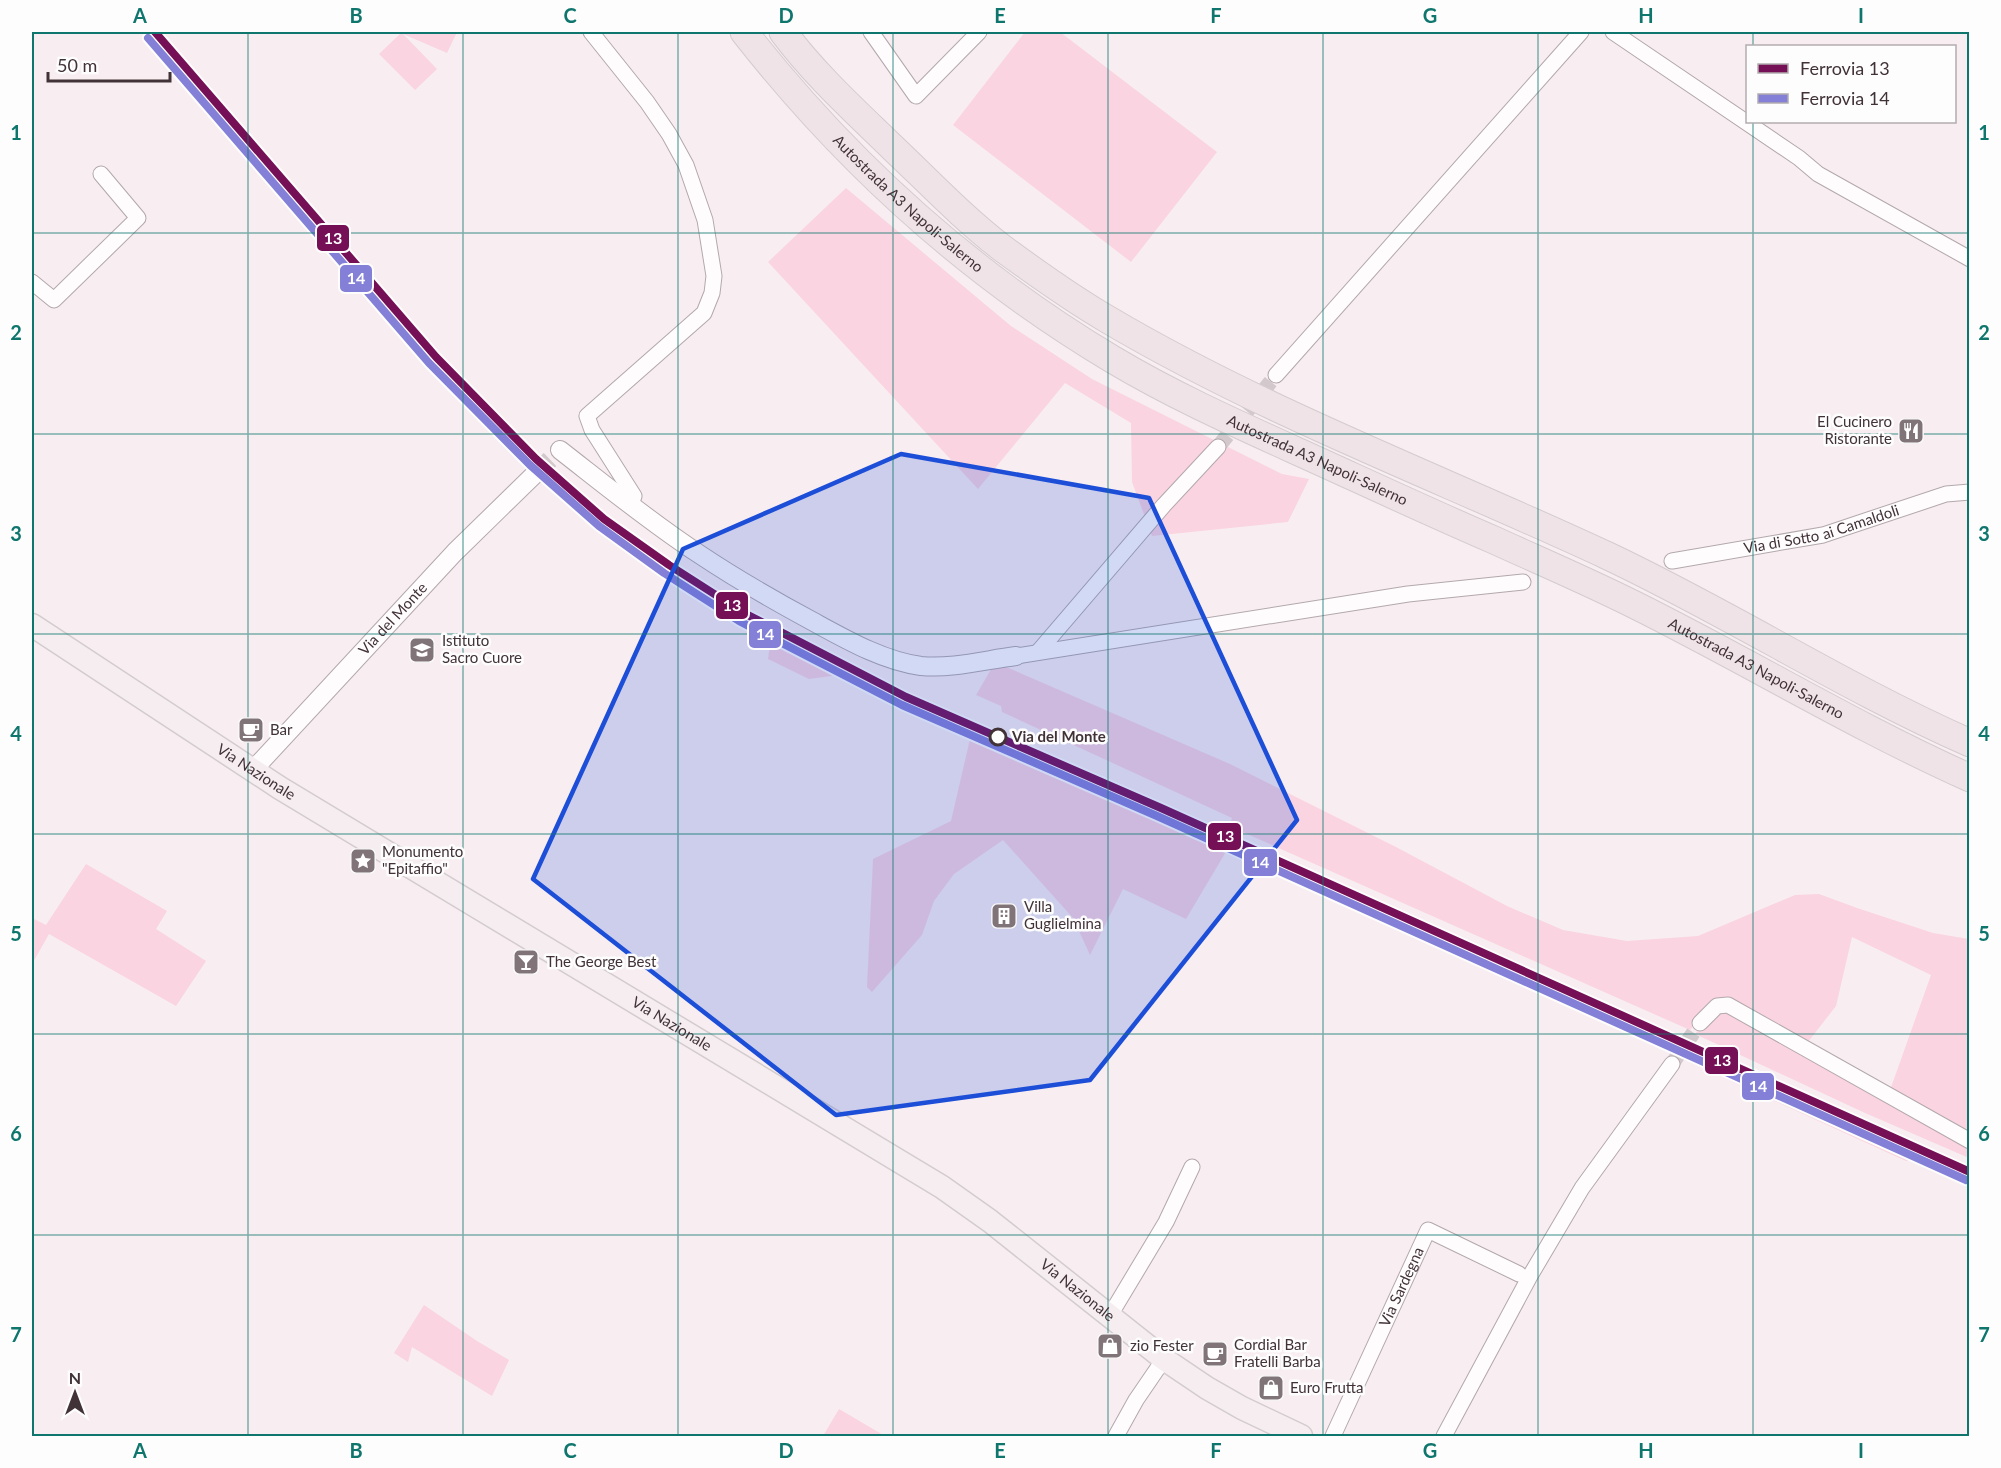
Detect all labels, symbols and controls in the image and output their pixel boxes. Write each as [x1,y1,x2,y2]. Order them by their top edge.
text: A [132,3,147,27]
text: B [349,3,363,27]
text: C [563,3,577,27]
text: D [778,3,794,27]
text: E [994,3,1006,27]
text: F [1210,3,1222,27]
text: G [1423,3,1437,27]
text: H [1638,3,1654,27]
text: I [1858,3,1864,27]
scale bar [48,45,170,83]
legend [1746,45,1956,123]
text: 50 m [57,54,97,76]
text: Ferrovia 13 [1800,57,1890,79]
text: Ferrovia 14 [1800,87,1890,109]
text: 1 [10,120,22,144]
text: 1 [1978,120,1990,144]
street label: Autostrada A3 Napoli-Salerno [830,131,987,276]
line badge: 13 [316,224,350,252]
text: 13 [324,228,342,247]
line badge: 14 [339,264,373,293]
text: 14 [347,268,365,287]
text: 2 [10,320,22,344]
text: 2 [1978,320,1990,344]
street label: Autostrada A3 Napoli-Salerno [1224,410,1411,508]
place label: El Cucinero Ristorante [1817,412,1892,447]
restaurant icon: El Cucinero Ristorante [1896,416,1926,446]
street label: Via di Sotto ai Camaldoli [1742,500,1901,556]
text: 3 [10,521,22,545]
text: 3 [1978,521,1990,545]
street label: Via del Monte [354,578,430,658]
line badge: 13 [715,591,749,620]
text: 13 [723,595,741,614]
street label: Autostrada A3 Napoli-Salerno [1666,614,1847,722]
line badge: 14 [748,620,782,649]
text: 14 [756,624,774,643]
place label: Istituto Sacro Cuore [442,631,522,666]
school or university icon: Istituto Sacro Cuore [407,635,437,665]
cafe icon: Bar [236,715,266,745]
place label: Bar [270,720,293,738]
text: 4 [10,721,22,745]
text: 4 [1978,721,1990,745]
place label: Via del Monte [1011,727,1106,745]
marker: Via del Monte [989,728,1007,746]
street label: Via Nazionale [214,739,299,803]
line badge: 13 [1207,822,1242,851]
text: 13 [1216,826,1234,845]
place label: Monumento "Epitaffio" [382,842,463,877]
place icon: Monumento "Epitaffio" [348,846,378,876]
line badge: 14 [1243,848,1278,877]
text: 14 [1251,852,1269,871]
place label: Villa Guglielmina [1024,897,1101,932]
building icon: Villa Guglielmina [989,901,1019,931]
text: 5 [10,921,22,945]
text: 5 [1978,921,1990,945]
bar icon: The George Best [511,947,541,977]
place label: The George Best [546,952,657,970]
street label: Via Nazionale [629,992,715,1054]
line badge: 13 [1704,1046,1739,1075]
text: 13 [1713,1050,1731,1069]
line badge: 14 [1741,1072,1775,1101]
text: 14 [1749,1076,1767,1095]
text: 6 [10,1121,22,1145]
text: 6 [1978,1121,1990,1145]
street label: Via Sardegna [1375,1244,1427,1329]
street label: Via Nazionale [1037,1254,1119,1325]
text: 7 [10,1322,22,1346]
text: 7 [1978,1322,1990,1346]
shop icon: zio Fester [1095,1331,1125,1361]
place label: Cordial Bar Fratelli Barba [1234,1335,1321,1370]
place label: zio Fester [1130,1336,1194,1354]
cafe icon: Cordial Bar Fratelli Barba [1200,1339,1230,1369]
north arrow [45,1363,105,1423]
text: N [69,1368,81,1387]
shop icon: Euro Frutta [1256,1373,1286,1403]
place label: Euro Frutta [1290,1378,1364,1396]
text: A [132,1438,147,1462]
text: B [349,1438,363,1462]
text: C [563,1438,577,1462]
text: D [778,1438,794,1462]
text: E [994,1438,1006,1462]
text: F [1210,1438,1222,1462]
text: G [1423,1438,1437,1462]
text: H [1638,1438,1654,1462]
text: I [1858,1438,1864,1462]

